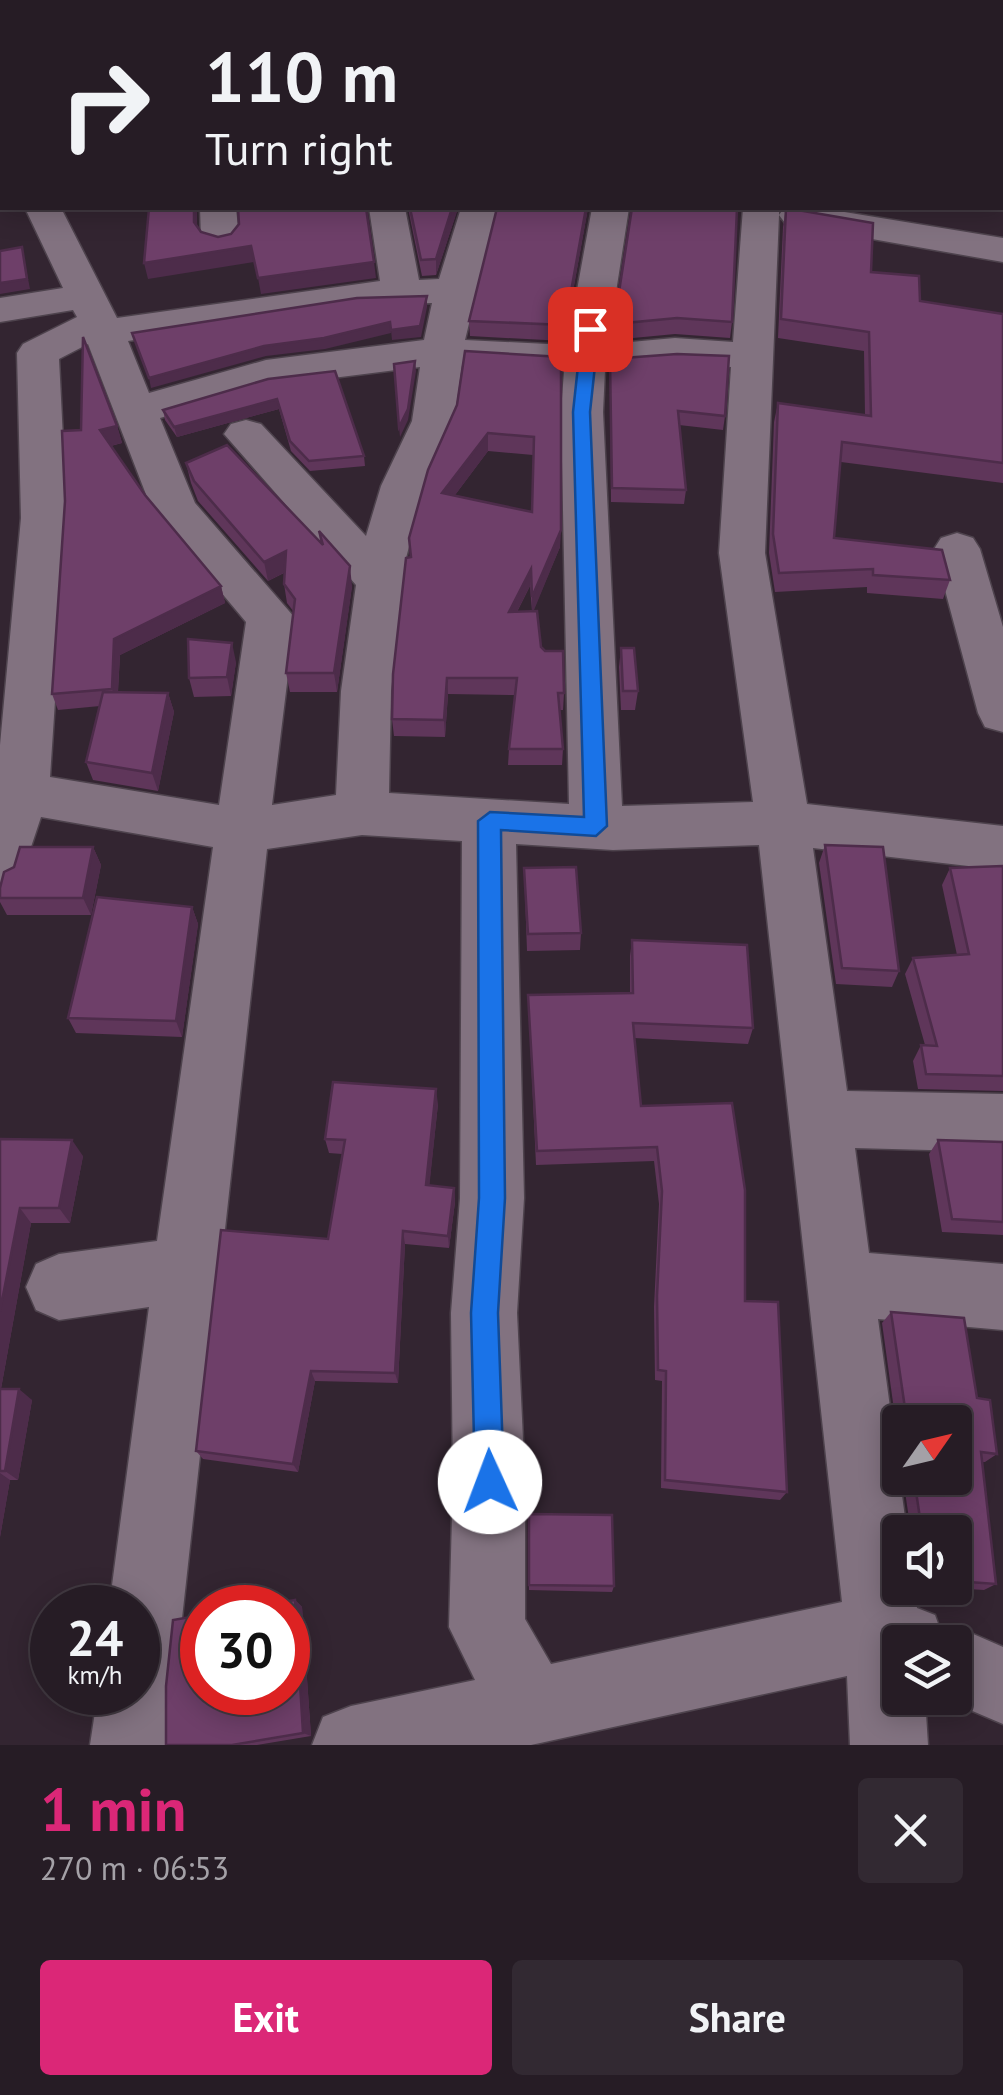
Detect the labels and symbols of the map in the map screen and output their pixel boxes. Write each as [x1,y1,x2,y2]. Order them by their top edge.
pin [548,287,633,372]
north arrow [882,1405,972,1495]
position arrow [438,1430,542,1534]
speed limit sign: 30 [180,1585,310,1715]

